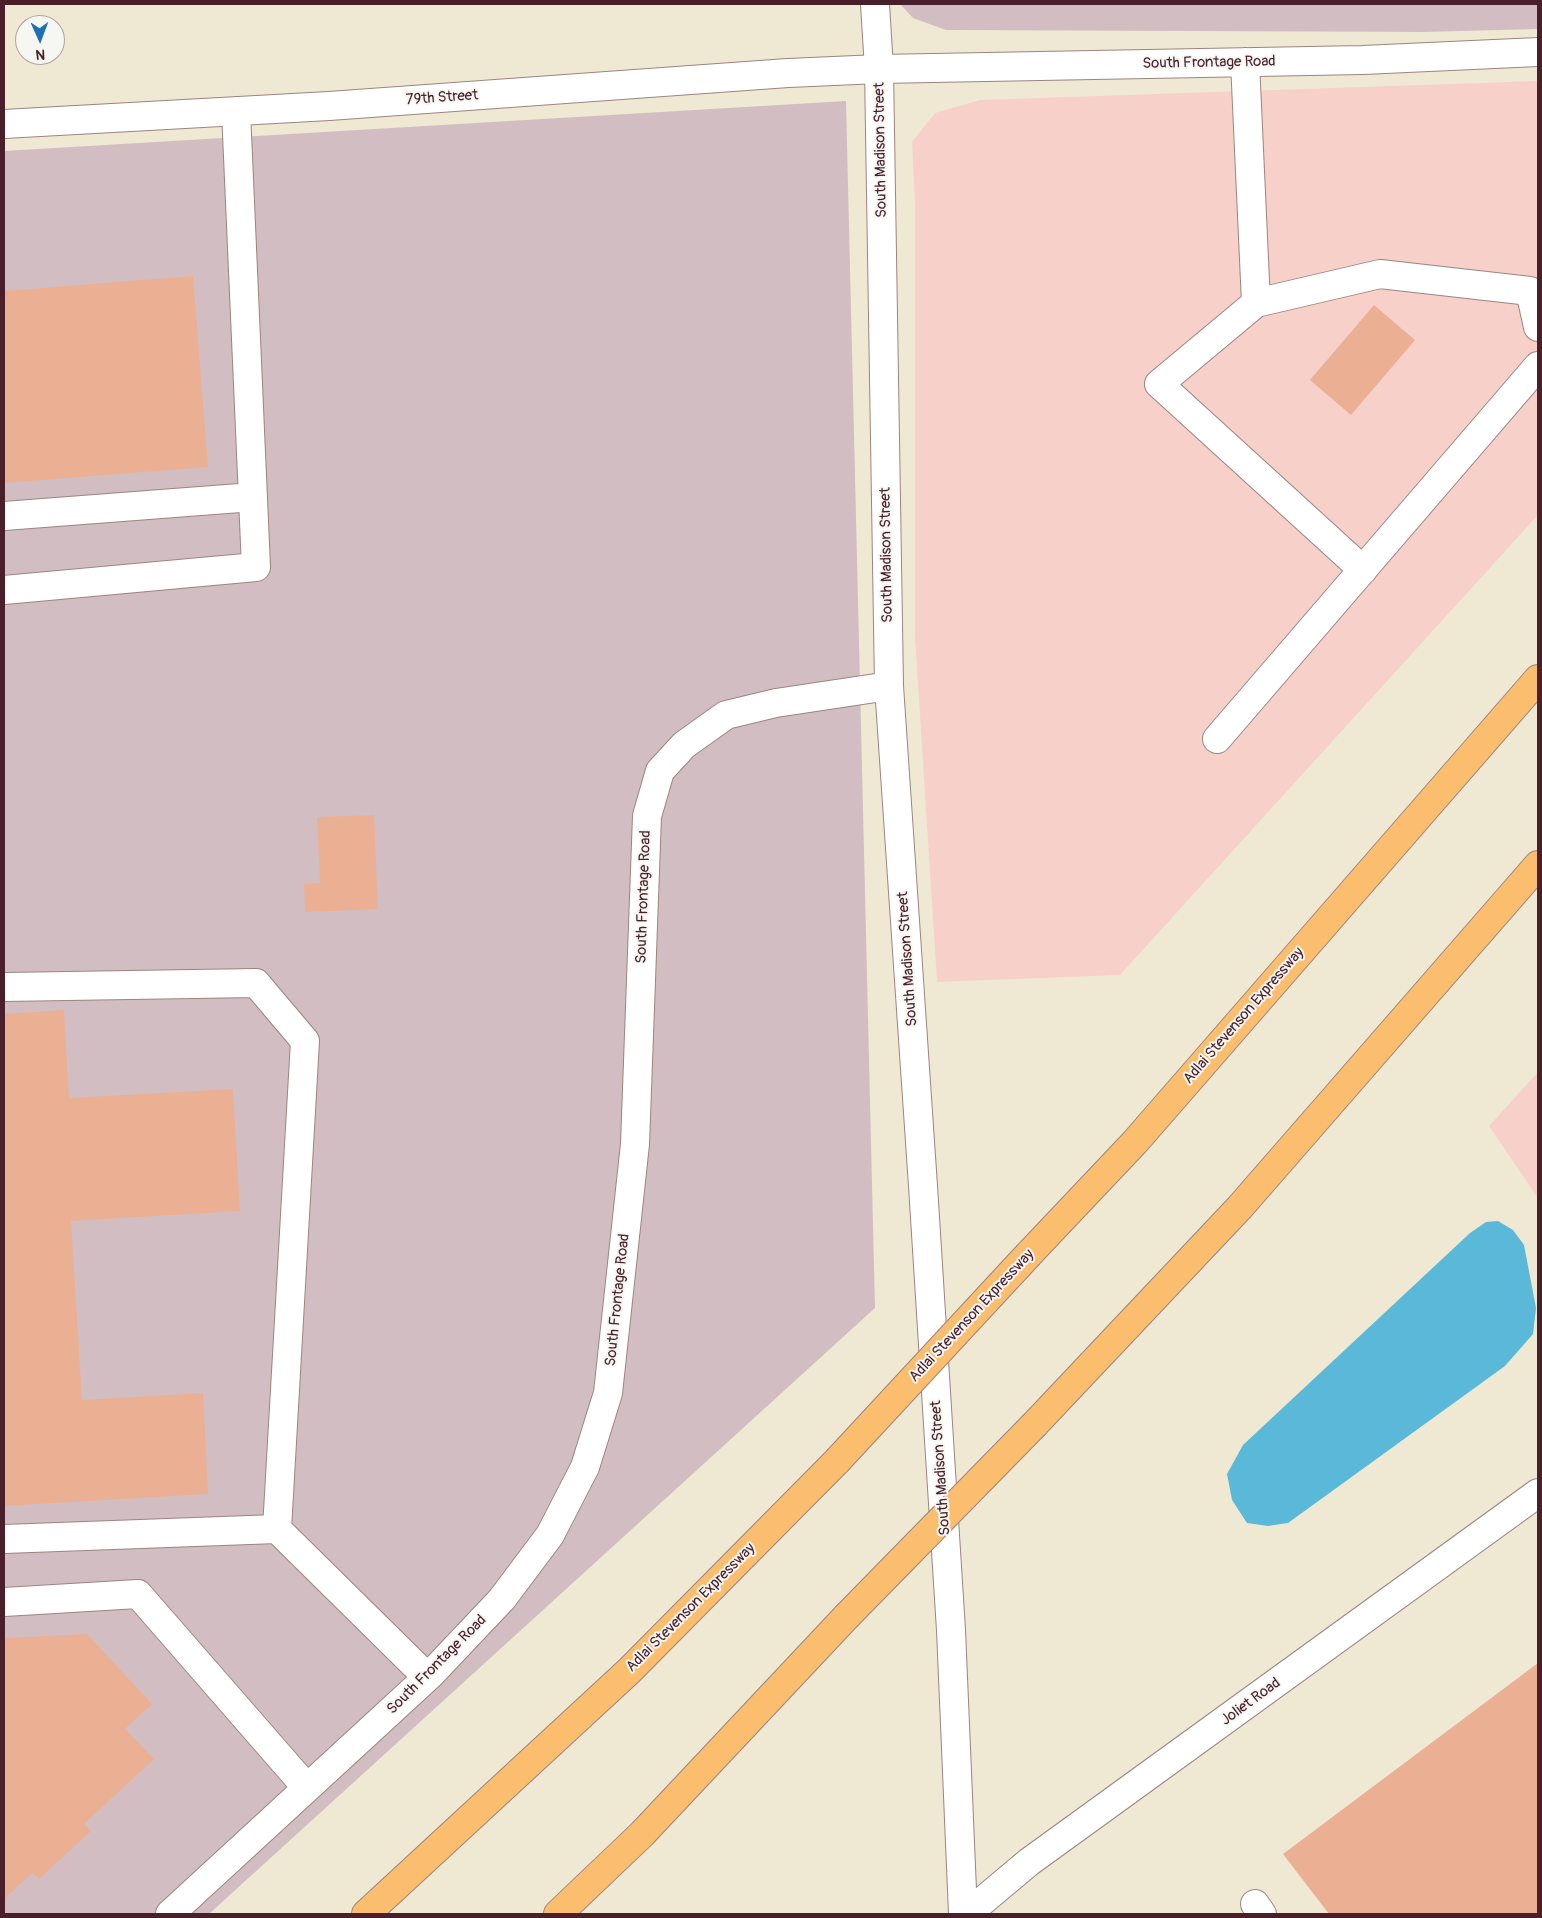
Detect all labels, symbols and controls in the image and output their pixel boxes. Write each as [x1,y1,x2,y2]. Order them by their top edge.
north arrow [15,15,65,65]
text: N [35,46,46,63]
street label: South Frontage Road [1142,53,1276,73]
street label: South Madison Street [871,82,891,218]
street label: 79th Street [405,86,479,110]
street label: South Madison Street [877,487,897,623]
street label: South Frontage Road [633,830,655,964]
street label: South Madison Street [894,891,922,1027]
street label: Adlai Stevenson Expressway [1180,944,1308,1088]
street label: South Frontage Road [602,1233,634,1367]
street label: Adlai Stevenson Expressway [906,1246,1038,1386]
street label: South Madison Street [927,1400,955,1536]
street label: Adlai Stevenson Expressway [623,1540,759,1676]
street label: South Frontage Road [384,1612,490,1718]
street label: Joliet Road [1218,1674,1284,1730]

